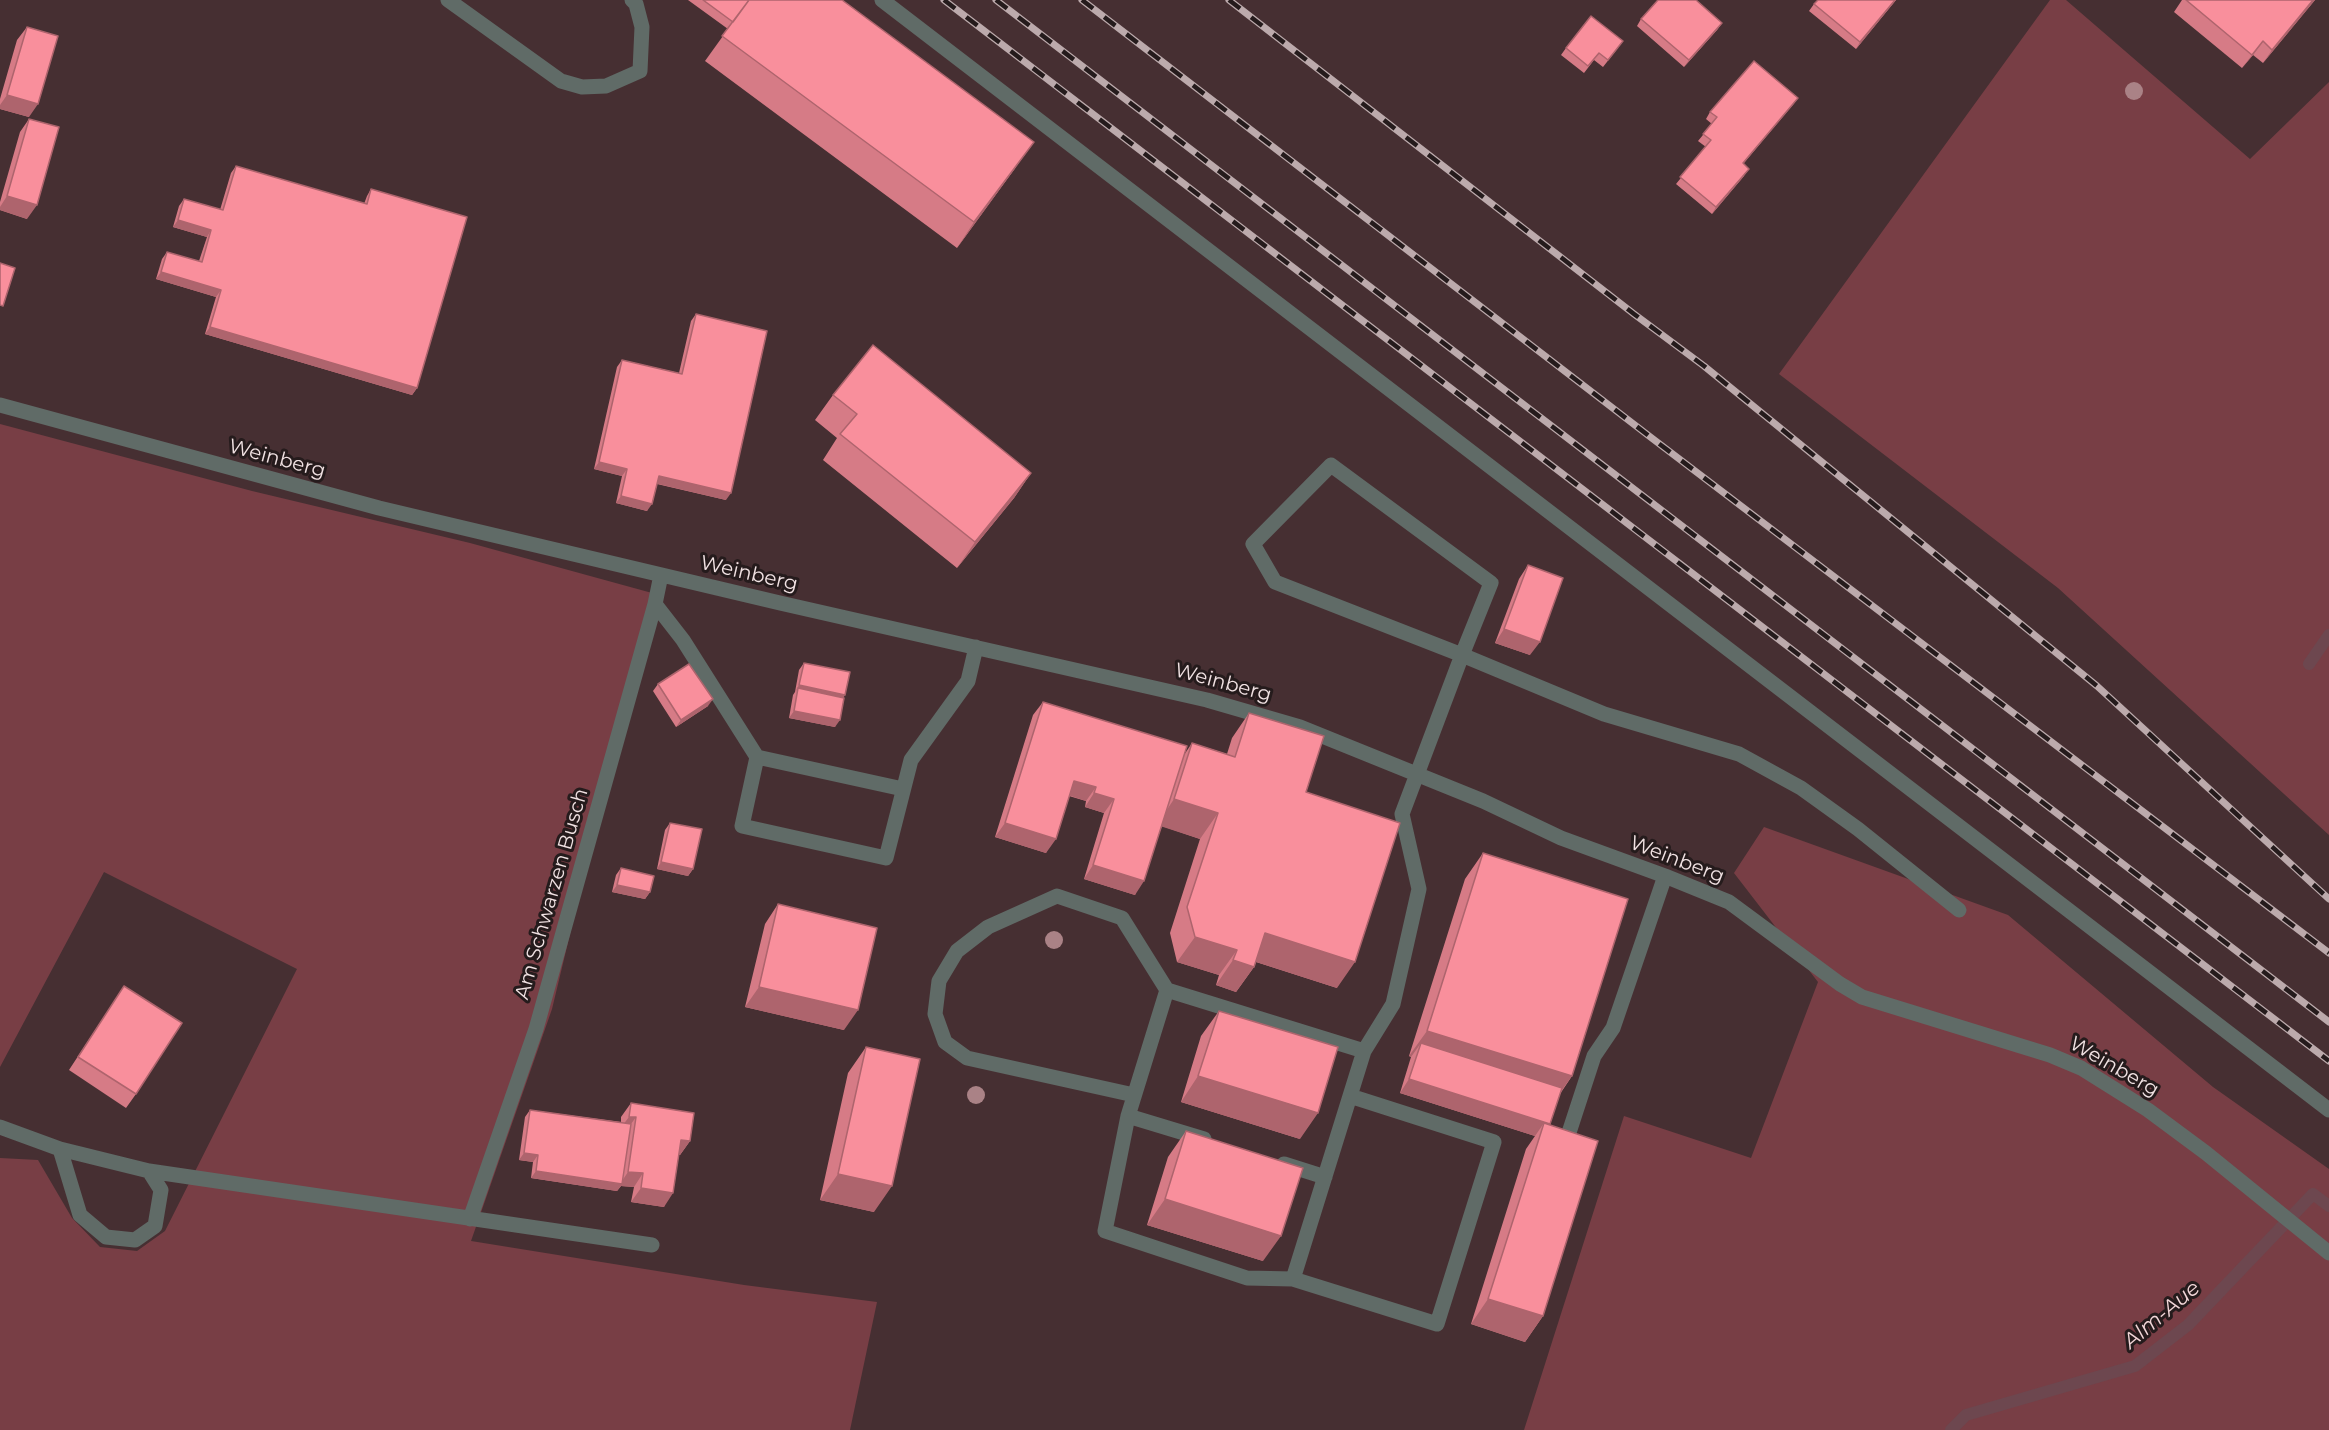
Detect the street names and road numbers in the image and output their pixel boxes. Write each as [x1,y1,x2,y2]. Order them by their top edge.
street label: Weinberg [226,435,328,483]
street label: Weinberg [698,551,800,597]
street label: Weinberg [1172,659,1274,707]
street label: Am Schwarzen Busch [510,786,594,1002]
street label: Weinberg [1626,831,1728,889]
street label: Weinberg [2065,1032,2163,1102]

